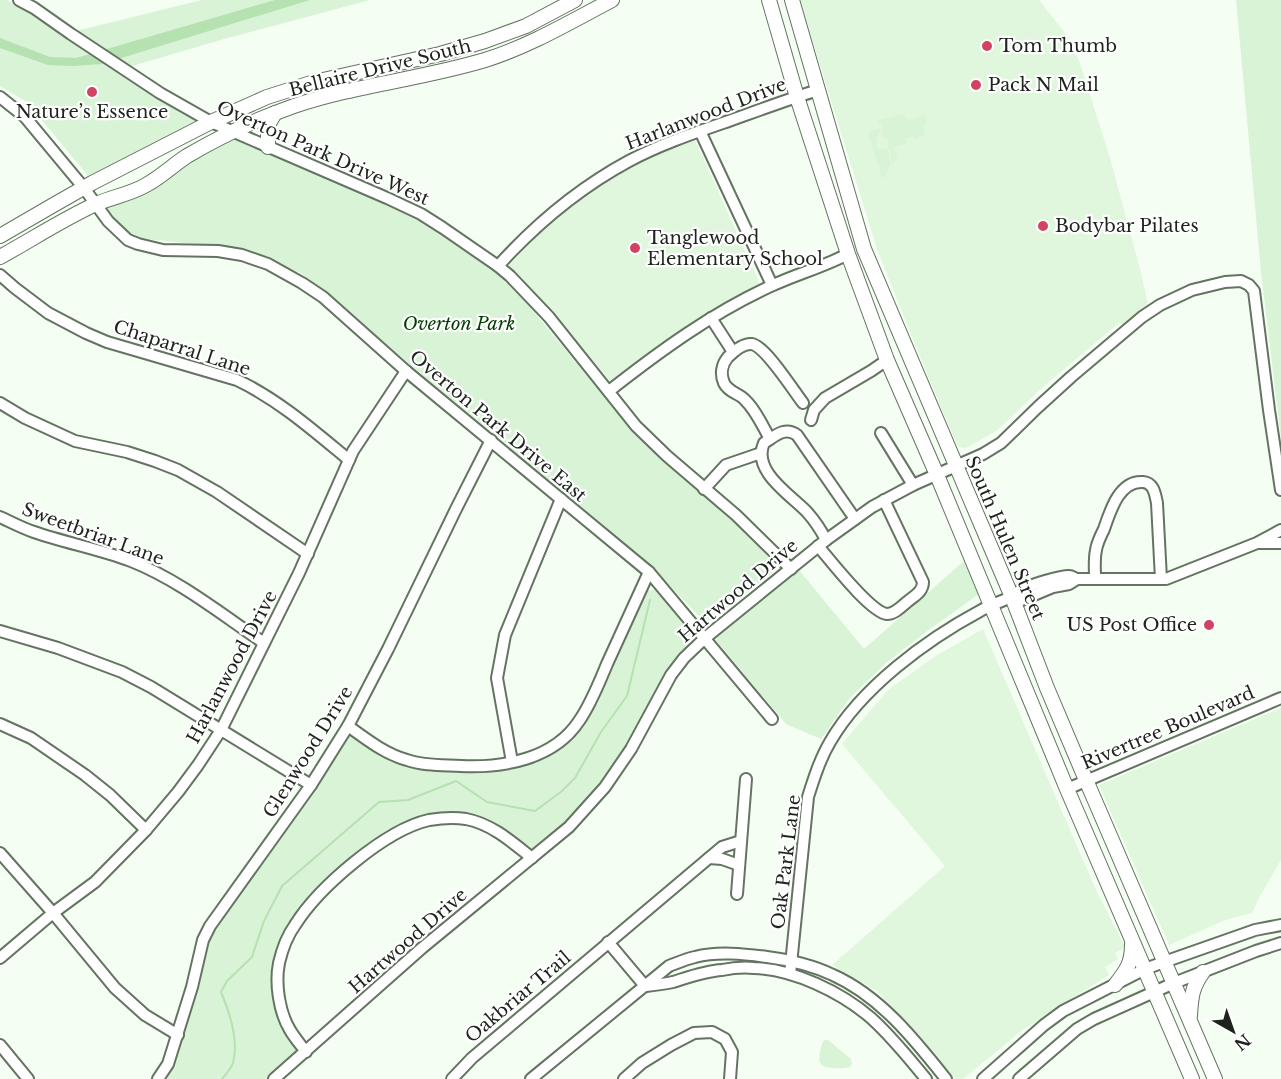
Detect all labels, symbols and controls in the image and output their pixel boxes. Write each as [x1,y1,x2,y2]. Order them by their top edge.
street label: Bellaire Drive South [287,35,473,101]
place label: Tom Thumb [999,35,1117,57]
marker: Tom Thumb [980,39,994,53]
street label: Harlanwood Drive [623,73,789,155]
place label: Pack N Mail [988,74,1099,96]
marker: Pack N Mail [969,78,983,92]
marker: Nature’s Essence [85,85,99,99]
street label: Overton Park Drive West [213,96,433,210]
place label: Nature’s Essence [16,101,168,123]
place label: Bodybar Pilates [1055,215,1199,237]
marker: Bodybar Pilates [1036,219,1050,233]
place label: Tanglewood Elementary School [647,227,823,270]
marker: Tanglewood Elementary School [628,241,642,255]
park label: Overton Park [403,313,515,335]
street label: Chaparral Lane [111,315,253,381]
street label: Overton Park Drive East [405,346,591,507]
street label: South Hulen Street [960,453,1050,623]
street label: Sweetbriar Lane [19,498,167,570]
street label: Hartwood Drive [674,535,802,647]
street label: Harlanwood Drive [182,587,282,747]
place label: US Post Office [1067,614,1197,636]
marker: US Post Office [1202,618,1216,632]
street label: Glenwood Drive [259,682,357,822]
street label: Rivertree Boulevard [1078,682,1258,774]
street label: Oak Park Lane [767,793,805,931]
street label: Hartwood Drive [344,884,472,998]
street label: Oakbriar Trail [461,946,575,1047]
north arrow [1203,1001,1263,1061]
text: N [1230,1030,1255,1055]

